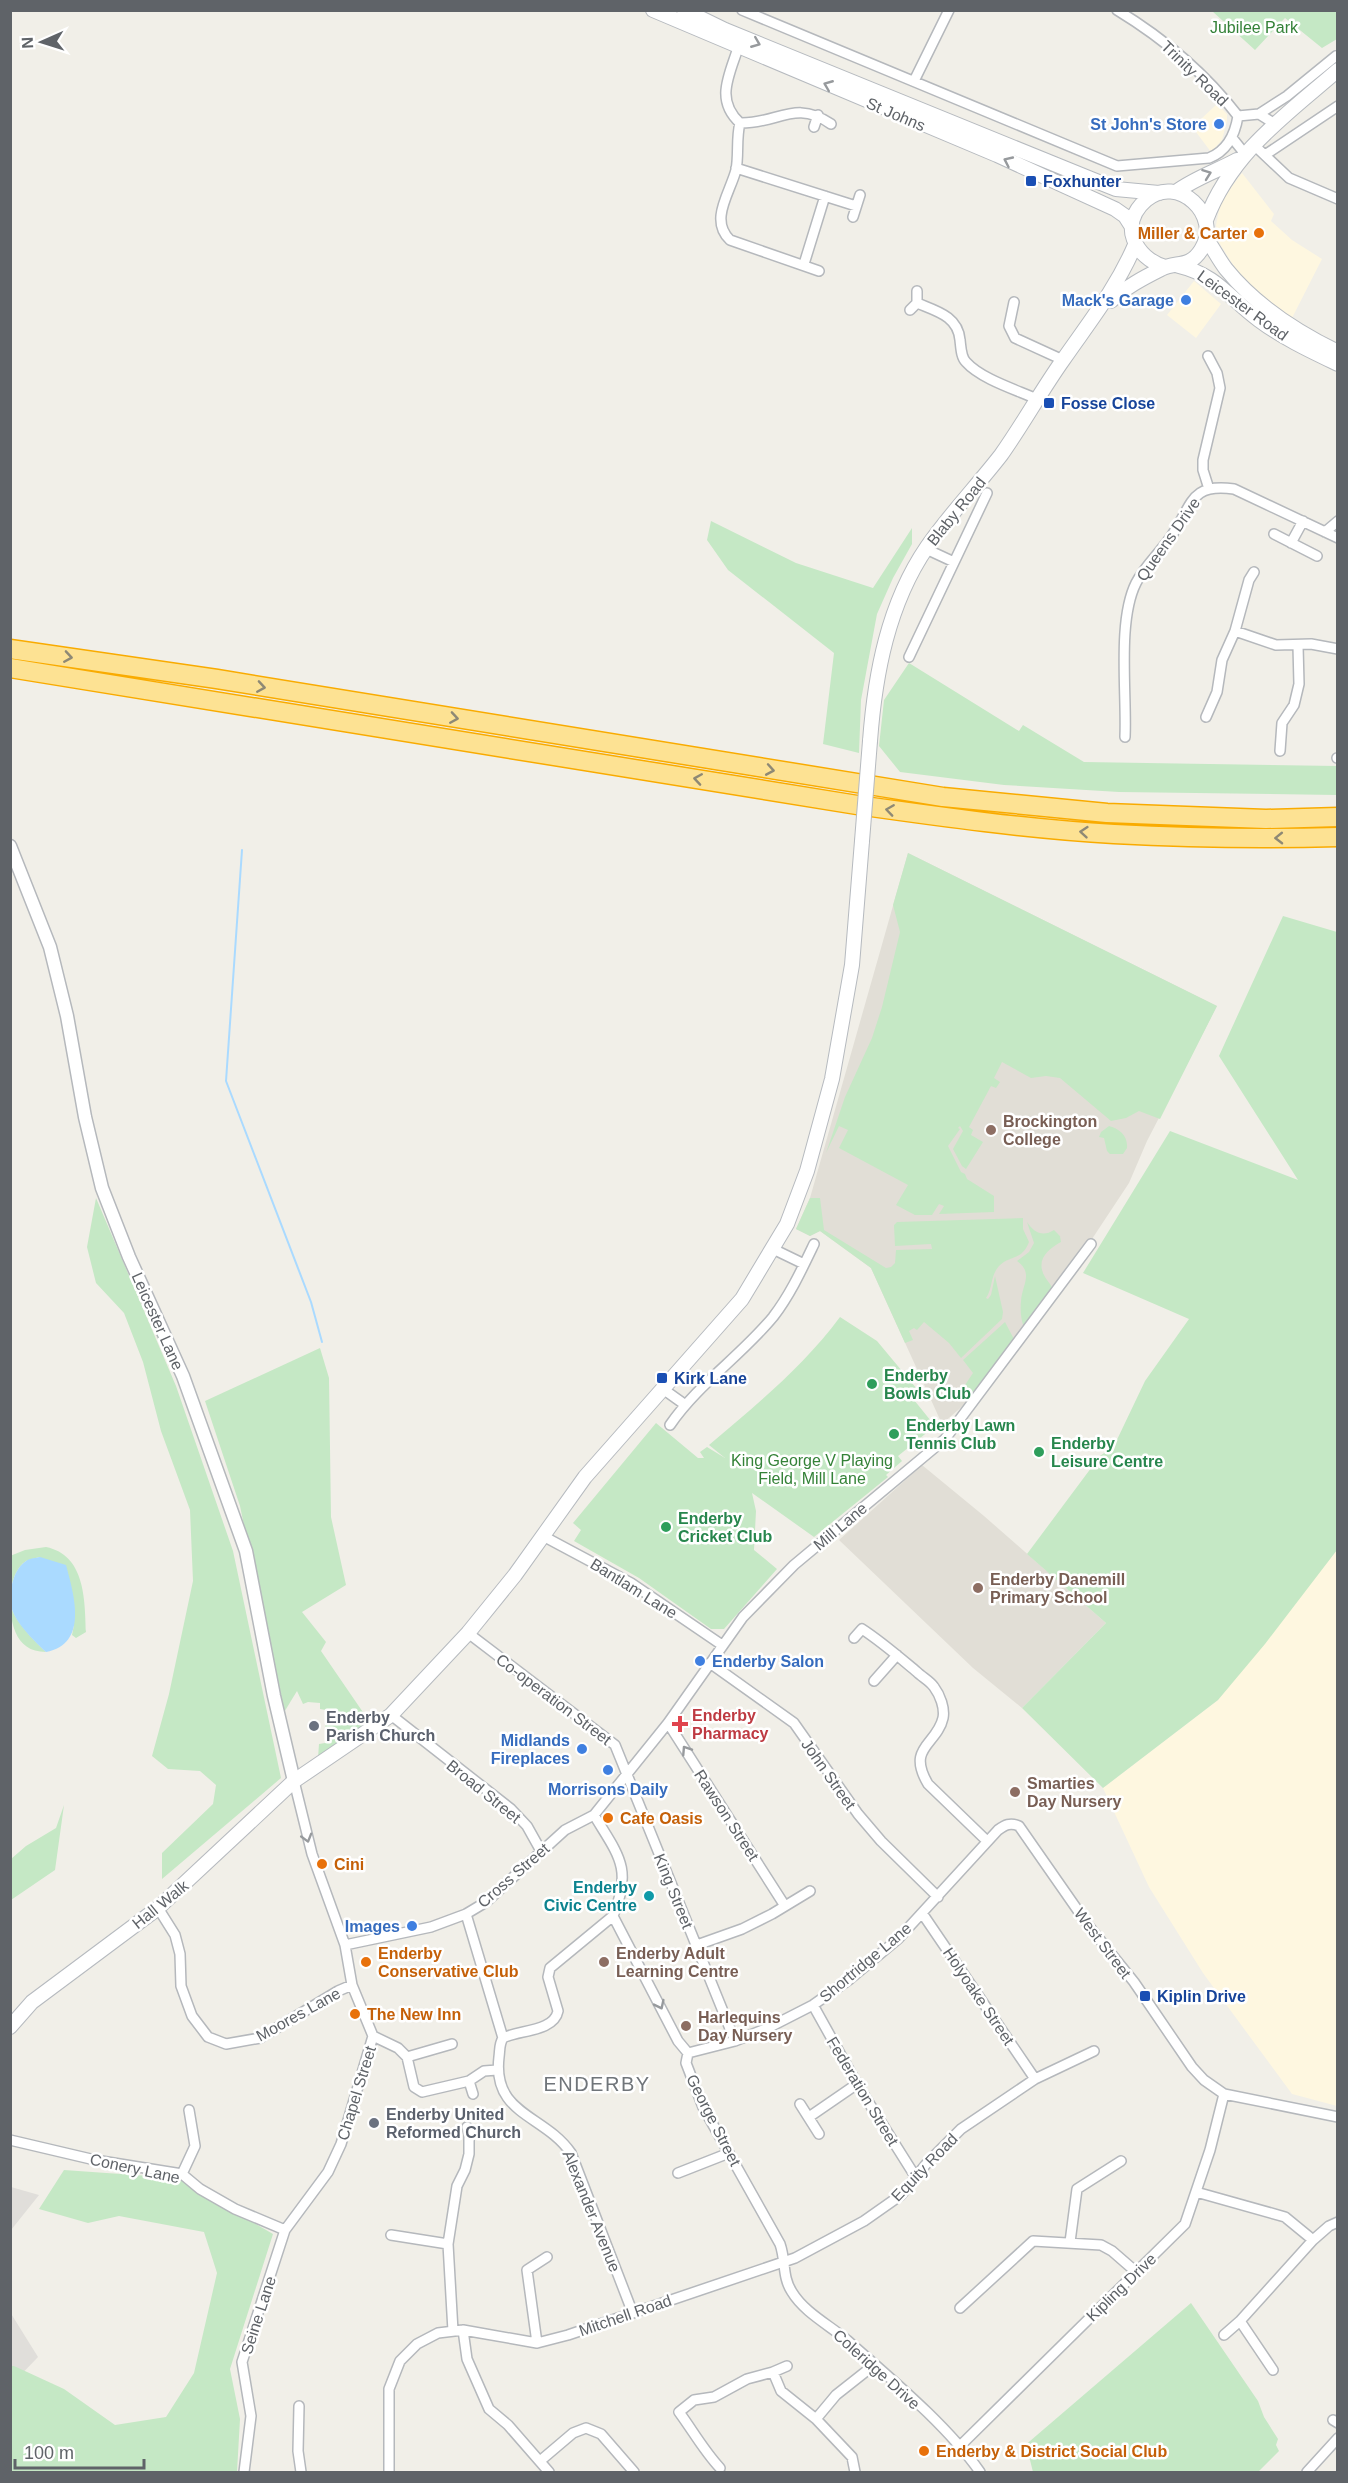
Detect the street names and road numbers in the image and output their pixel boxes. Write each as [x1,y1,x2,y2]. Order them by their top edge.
street label: Trinity Road [1158,37,1231,109]
street label: St Johns [864,94,928,134]
street label: Leicester Road [1194,267,1291,344]
street label: Blaby Road [924,474,989,549]
street label: Queens Drive [1133,494,1203,584]
street label: Leicester Lane [128,1270,187,1373]
street label: Mill Lane [810,1499,870,1553]
street label: Bantlam Lane [587,1555,680,1622]
street label: Co-operation Street [493,1651,615,1749]
street label: John Street [798,1736,859,1813]
street label: Broad Street [443,1757,524,1827]
street label: Rawson Street [691,1767,763,1864]
street label: Cross Street [474,1839,553,1911]
street label: King Street [651,1851,696,1932]
street label: Hall Walk [129,1876,192,1932]
street label: West Street [1071,1905,1135,1982]
street label: Shortridge Lane [816,1919,914,2005]
street label: Holyoake Street [940,1944,1018,2049]
street label: Moores Lane [253,1984,343,2045]
street label: Federation Street [823,2034,902,2149]
street label: Chapel Street [334,2043,379,2142]
street label: George Street [683,2072,744,2169]
street label: Equity Road [888,2130,961,2205]
street label: Alexander Avenue [559,2148,624,2275]
street label: Conery Lane [88,2151,182,2186]
street label: Kipling Drive [1083,2250,1160,2325]
street label: Seine Lane [238,2274,279,2356]
street label: Mitchell Road [577,2292,674,2339]
street label: Coleridge Drive [830,2326,923,2413]

